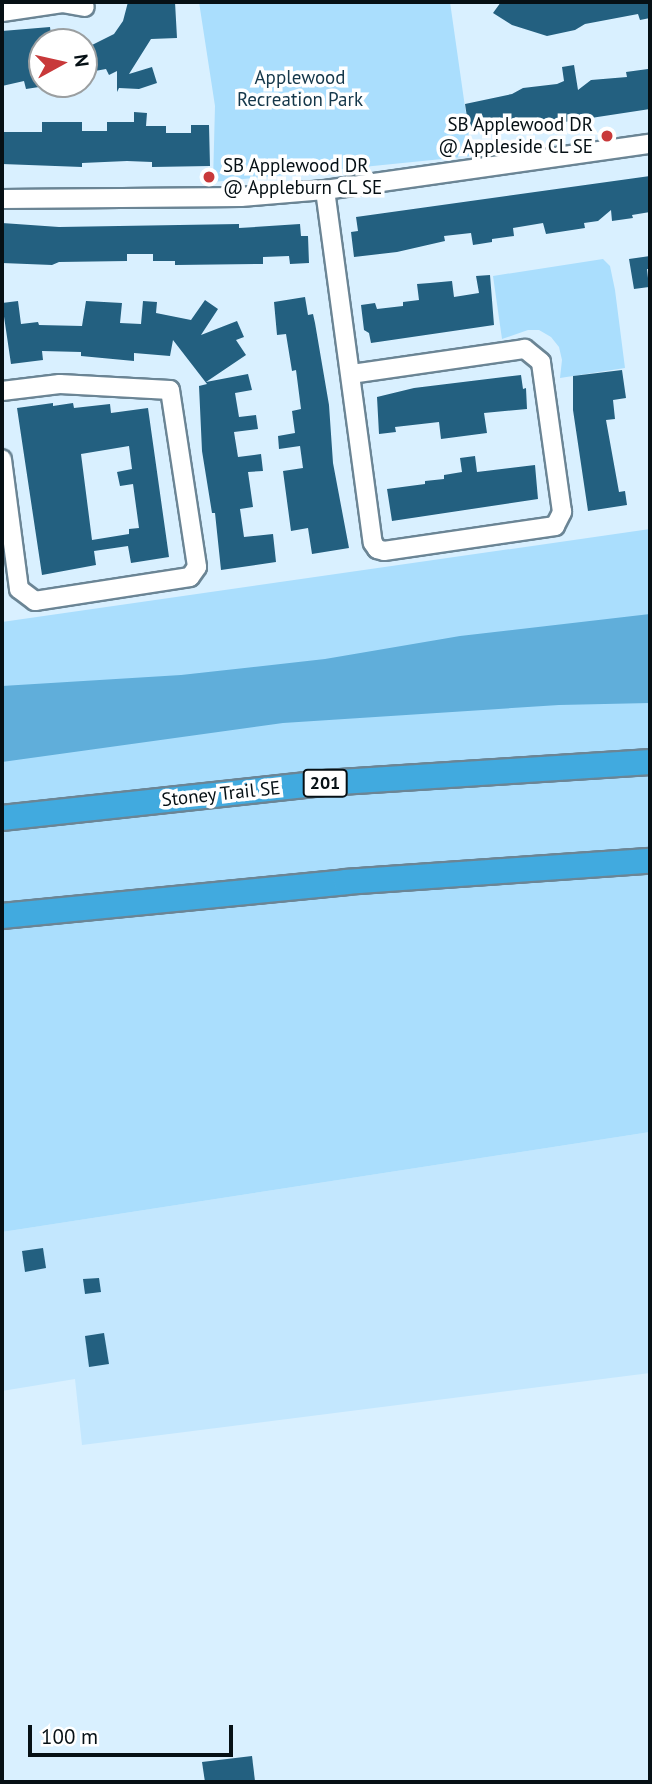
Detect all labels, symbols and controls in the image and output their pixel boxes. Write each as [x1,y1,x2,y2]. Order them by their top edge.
north arrow [28,28,98,98]
text: N [69,52,95,68]
park label: Applewood Recreation Park [237,67,363,111]
place label: SB Applewood DR @ Appleside CL SE [437,114,593,158]
marker: SB Applewood DR @ Appleside CL SE [599,128,615,144]
place label: SB Applewood DR @ Appleburn CL SE [223,155,384,199]
marker: SB Applewood DR @ Appleburn CL SE [201,169,217,185]
road number: 201 [302,768,348,798]
street label: Stoney Trail SE [160,776,282,812]
scale bar [32,1710,236,1754]
text: 100 m [41,1723,98,1750]

